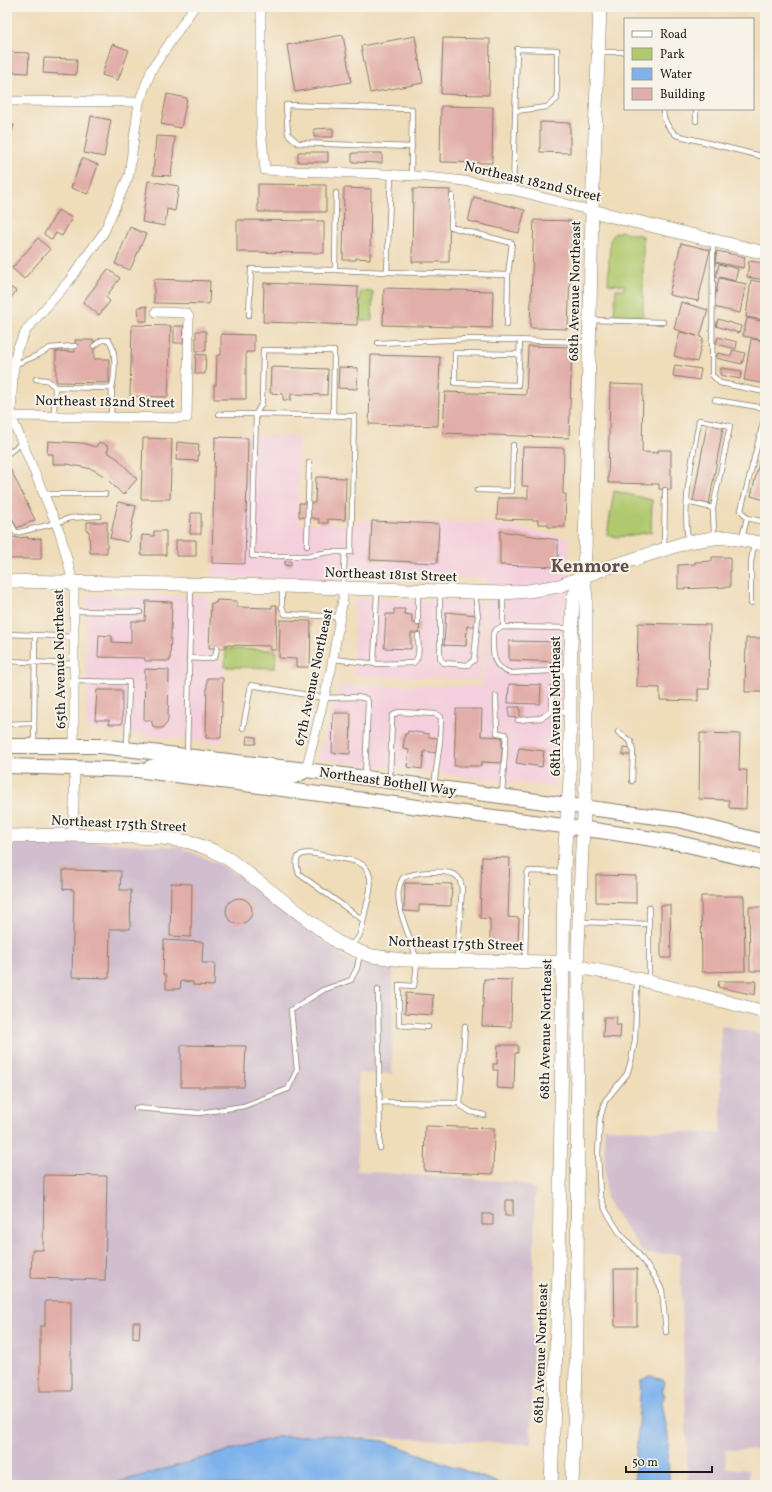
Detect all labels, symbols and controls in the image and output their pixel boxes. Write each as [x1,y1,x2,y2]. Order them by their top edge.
legend [624,18,754,110]
text: Road [660,27,687,43]
text: Park [660,47,685,63]
text: Water [660,67,692,83]
text: Building [660,87,705,103]
street label: Northeast 182nd Street [462,157,603,207]
street label: 68th Avenue Northeast [565,221,586,361]
street label: Northeast 182nd Street [35,392,175,413]
district label: Kenmore [551,555,629,580]
street label: Northeast 181st Street [324,564,458,587]
street label: 65th Avenue Northeast [50,589,71,729]
street label: 67th Avenue Northeast [291,607,338,748]
street label: 68th Avenue Northeast [547,636,566,776]
street label: Northeast Bothell Way [318,763,458,802]
street label: Northeast 175th Street [51,811,187,838]
street label: Northeast 175th Street [388,933,524,956]
street label: 68th Avenue Northeast [536,959,557,1099]
street label: 68th Avenue Northeast [530,1283,553,1424]
scale bar [626,1448,712,1474]
text: 50 m [632,1455,658,1471]

